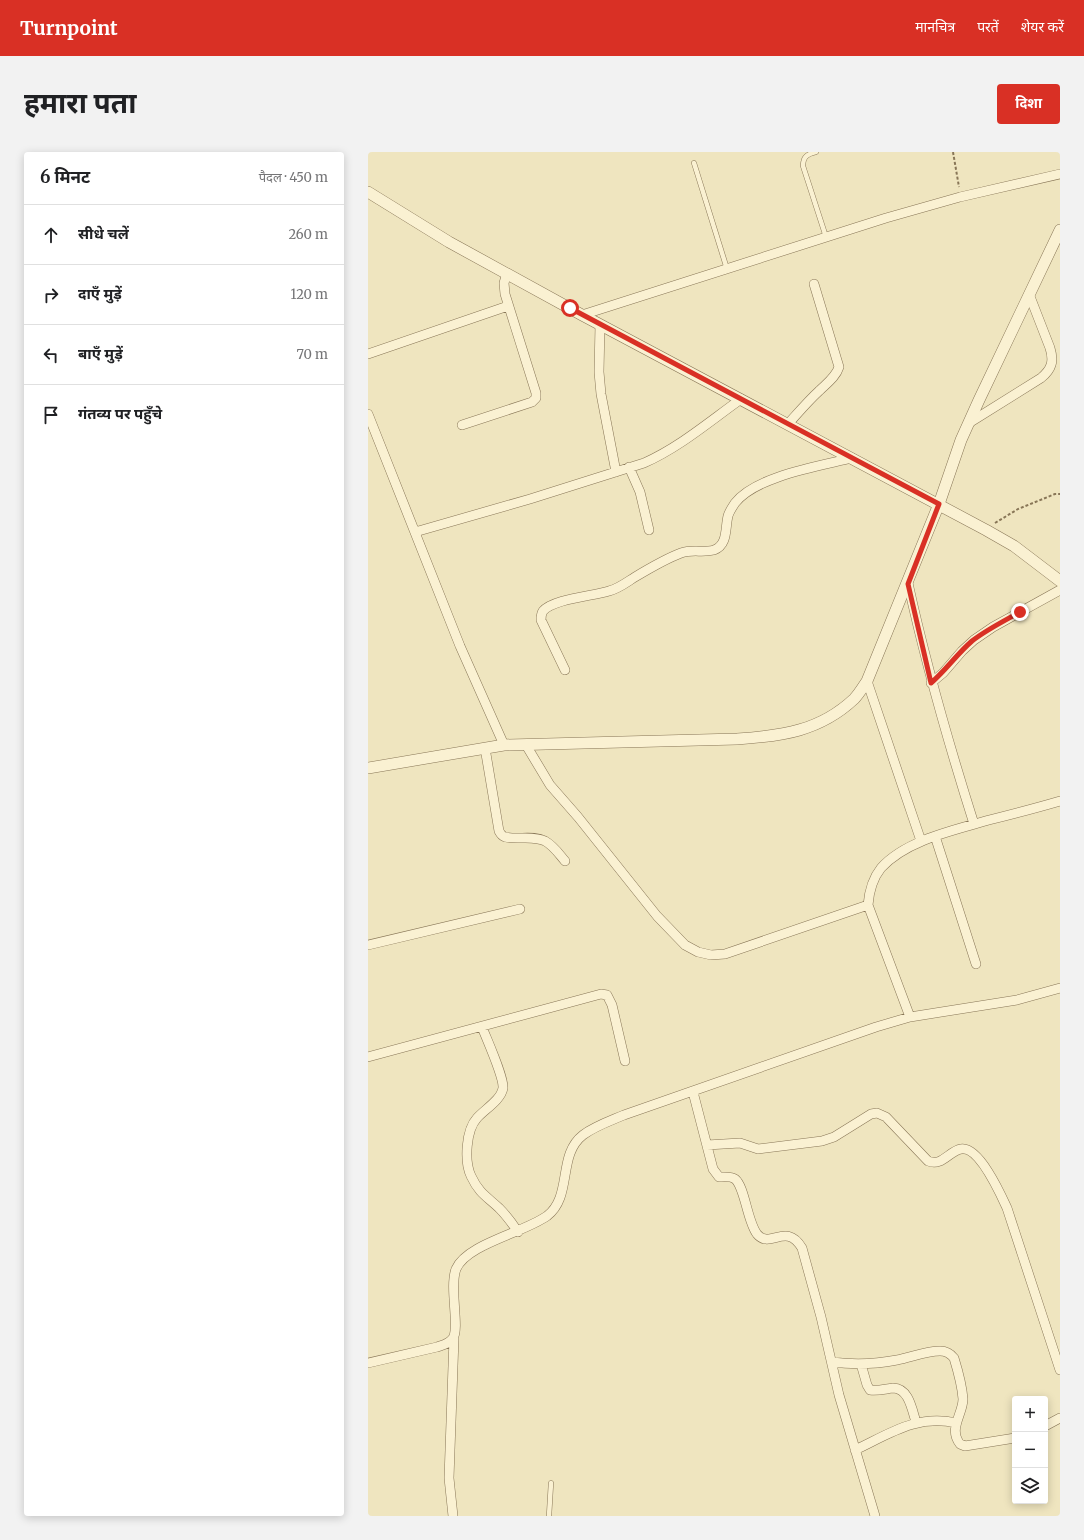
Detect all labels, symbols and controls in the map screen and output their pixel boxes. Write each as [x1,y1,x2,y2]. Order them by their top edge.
text: Turnpoint [20,16,118,40]
text: मानचित्र [915,18,955,36]
text: परतें [977,18,999,36]
text: शेयर करें [1021,18,1064,36]
button: दिशा [997,84,1060,124]
text: हमारा पता [24,85,136,121]
text: 6 मिनट [40,166,90,188]
text: पैदल · 450 m [259,169,328,186]
icon: ahead [40,224,62,246]
text: सीधे चलें [78,224,129,243]
text: 260 m [288,226,328,243]
icon: right [40,284,62,306]
text: दाएँ मुड़ें [78,284,122,303]
text: 120 m [290,286,328,303]
route start [561,299,579,317]
icon: left [40,344,62,366]
text: बाएँ मुड़ें [78,344,123,363]
text: 70 m [297,346,328,363]
icon: arrive [40,404,62,426]
text: गंतव्य पर पहुँचे [78,404,162,423]
route end [1011,603,1029,621]
map controls [1012,1396,1048,1504]
button: + [1012,1396,1048,1432]
button: − [1012,1432,1048,1468]
button: layers [1012,1468,1048,1504]

